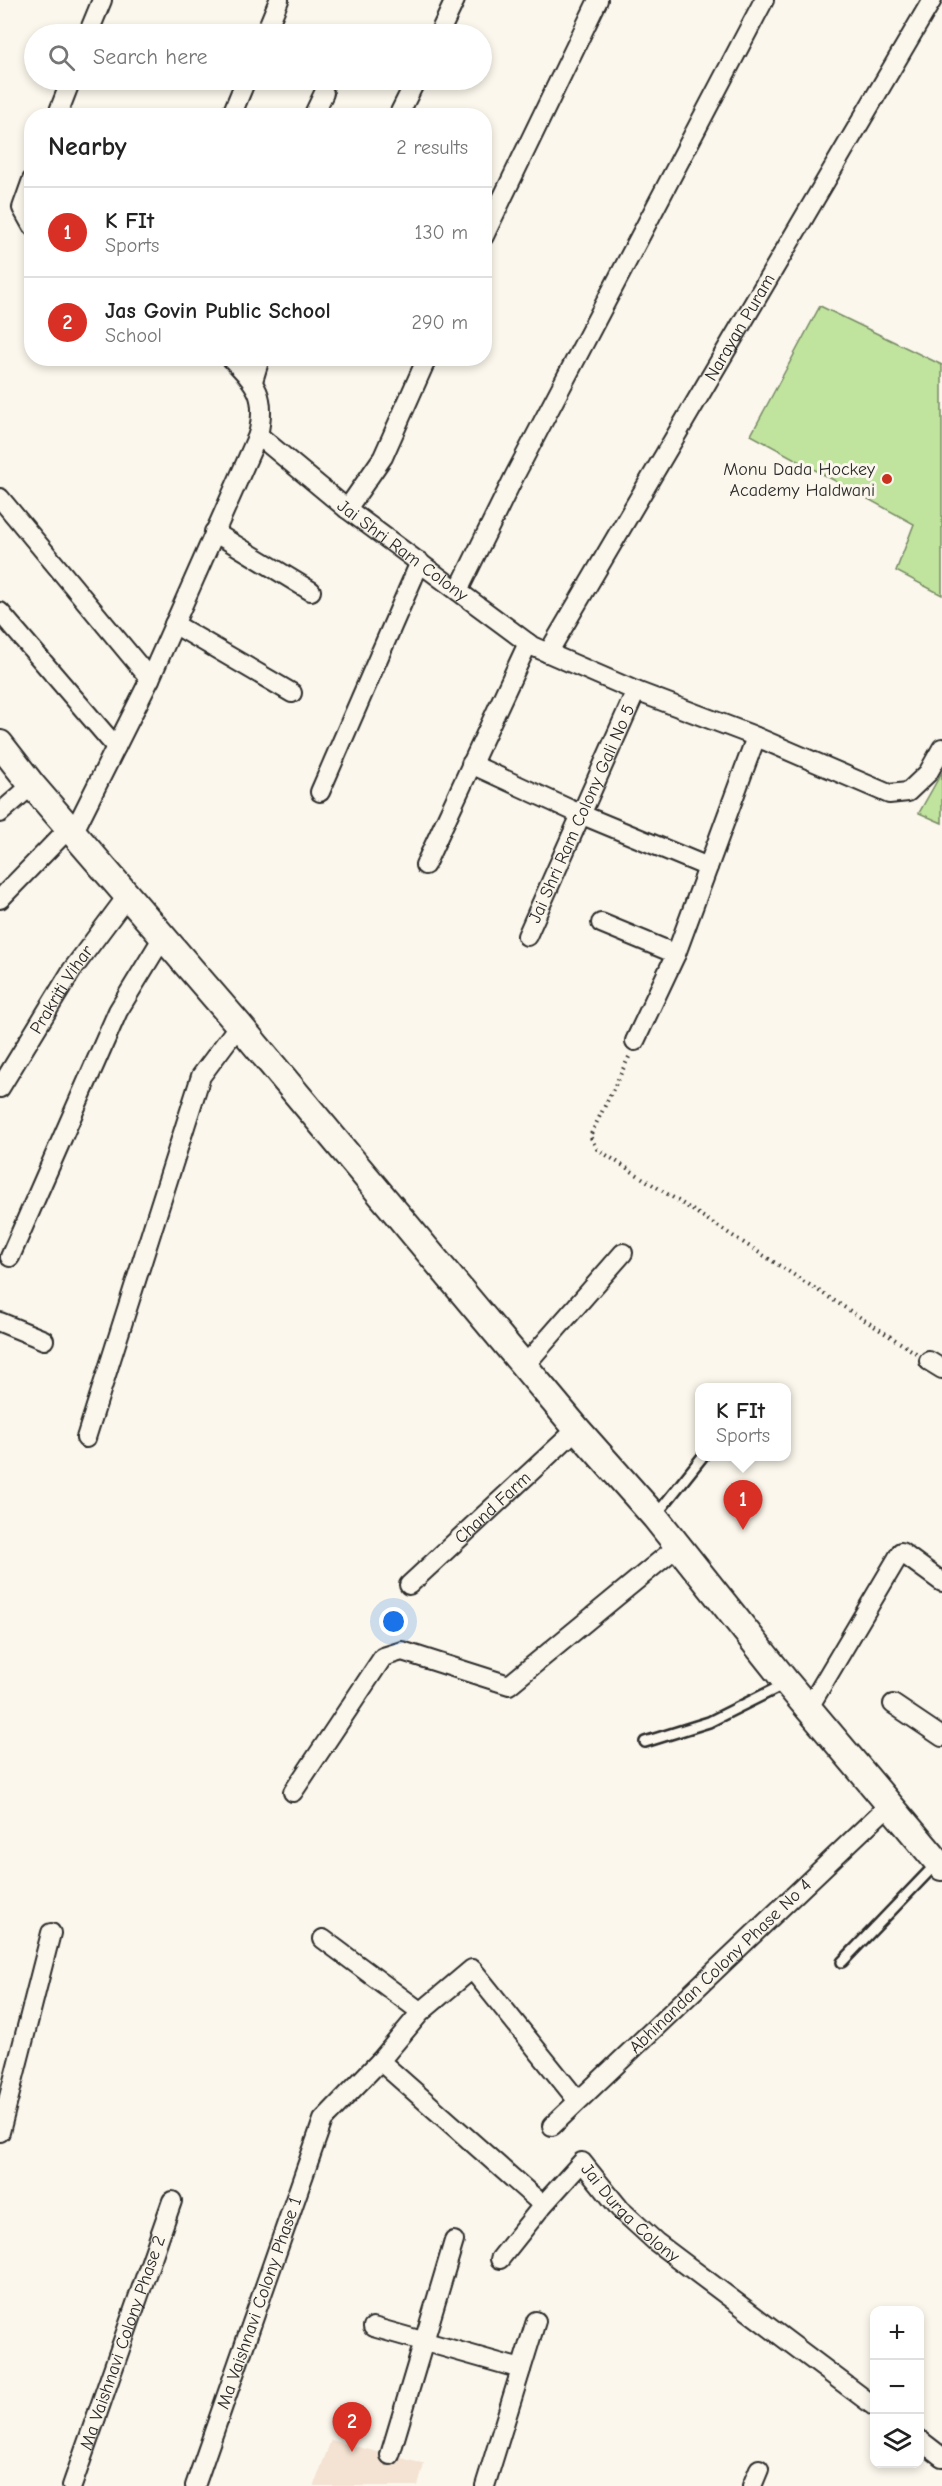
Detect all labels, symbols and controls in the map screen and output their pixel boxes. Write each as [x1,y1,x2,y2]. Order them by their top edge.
search box [24,24,492,90]
icon: search [45,41,78,74]
text: Search here [93,44,208,70]
text: Nearby [48,132,127,162]
text: 2 results [396,136,468,159]
text: K FIt [105,208,154,234]
text: 1 [64,221,71,244]
text: 130 m [415,221,468,244]
text: Sports [105,234,159,257]
street label: Narayan Puram [700,270,780,385]
text: Jas Govin Public School [105,298,331,324]
text: 2 [63,311,72,334]
text: 290 m [412,311,468,334]
text: School [105,324,162,347]
place label: Monu Dada Hockey Academy Haldwani [723,459,876,501]
marker: Monu Dada Hockey Academy Haldwani [880,472,894,486]
street label: Jai Shri Ram Colony [333,495,473,607]
street label: Jai Shri Ram Colony Gali No 5 [524,701,640,926]
street label: Prakriti Vihar [26,941,98,1038]
popup [695,1383,791,1461]
text: K FIt [716,1398,765,1424]
text: Sports [716,1424,770,1447]
street label: Chand Farm [450,1467,535,1548]
pin: 1 [724,1480,762,1530]
your location [379,1607,408,1636]
street label: Abhinandan Colony Phase No 4 [625,1875,816,2058]
street label: Jai Durga Colony [576,2159,684,2268]
street label: Ma Vaishnavi Colony Phase 1 [213,2194,306,2412]
street label: Ma Vaishnavi Colony Phase 2 [76,2233,170,2453]
map controls [870,2306,924,2468]
button: + [870,2306,924,2360]
button: − [870,2360,924,2414]
pin: 2 [332,2402,372,2452]
button: layers [870,2414,924,2468]

